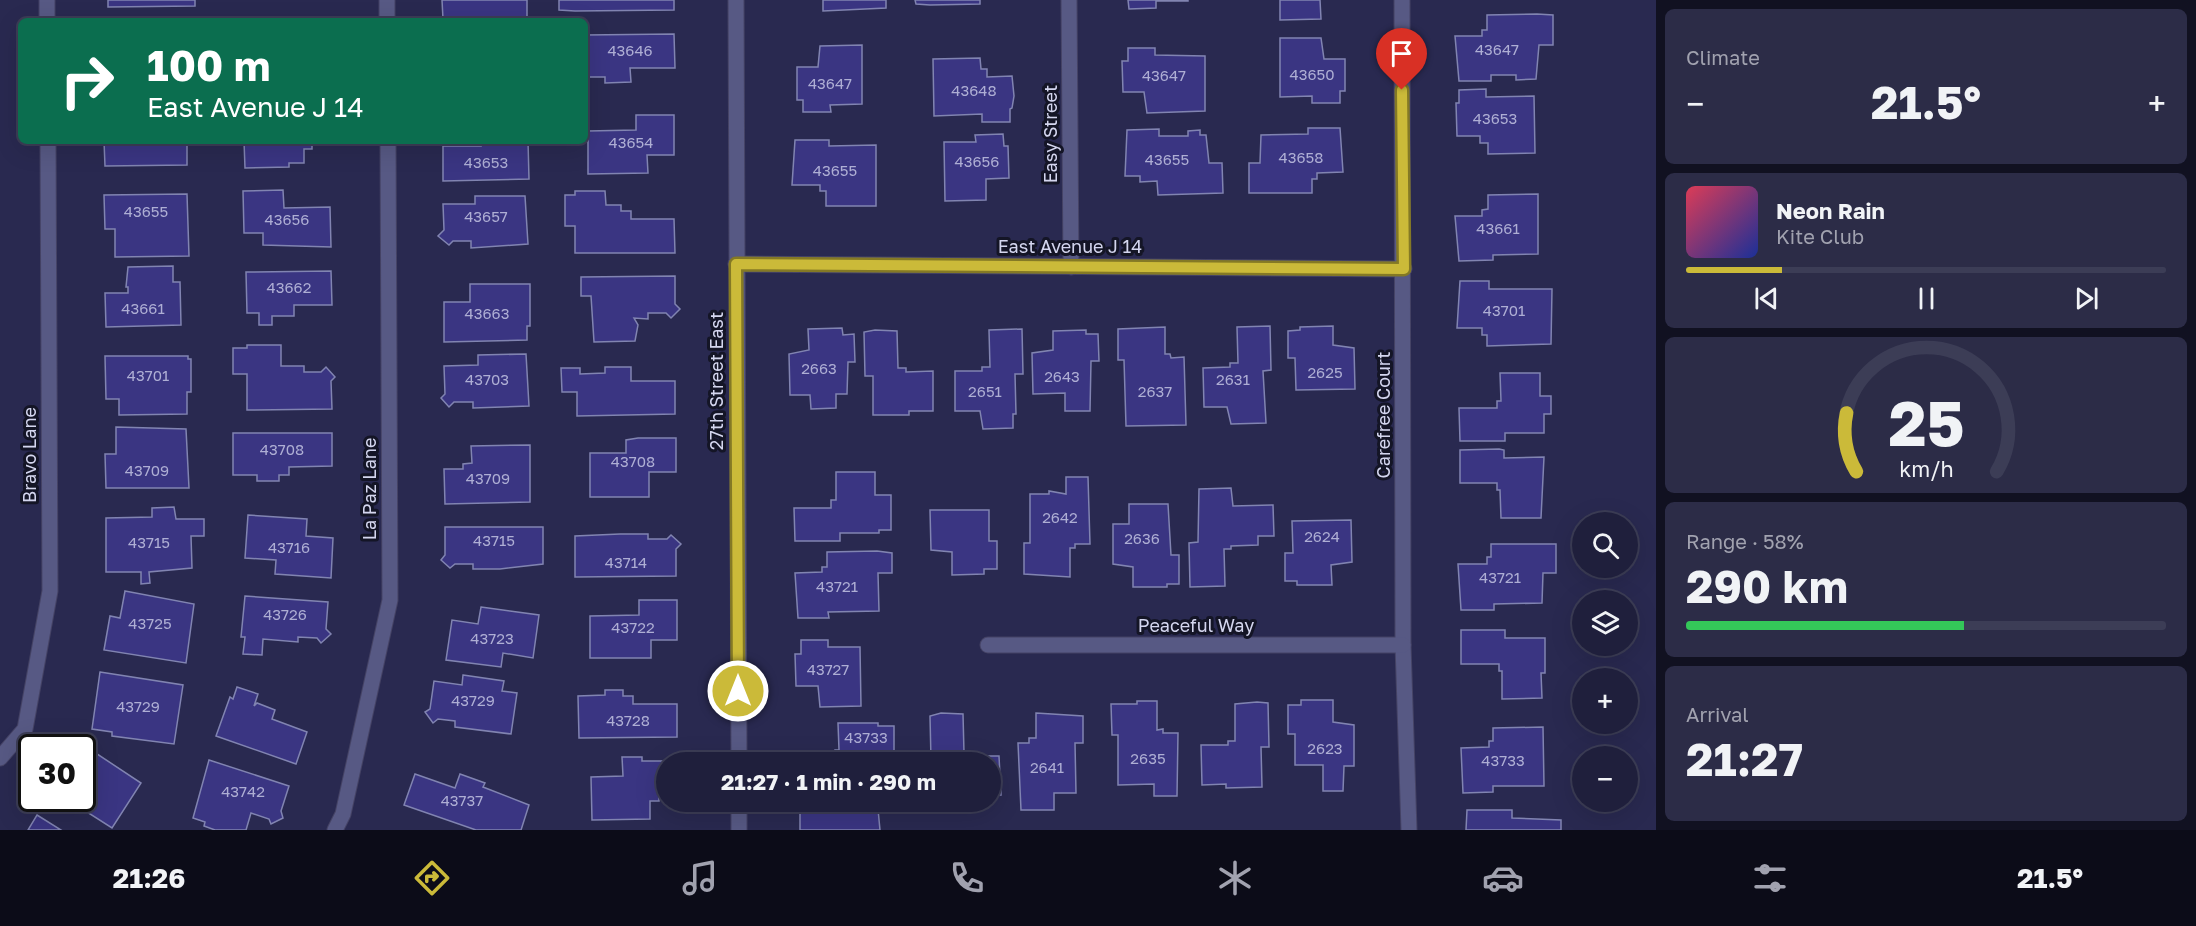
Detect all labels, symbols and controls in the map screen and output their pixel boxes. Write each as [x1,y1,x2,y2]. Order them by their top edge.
pin [1376,28,1427,90]
icon: arrive [1385,37,1418,70]
text: 100 m [147,40,270,90]
house number: 43647 [1475,40,1519,58]
house number: 43646 [607,41,653,59]
icon: right [48,42,126,120]
text: Climate [1686,45,1760,69]
house number: 43650 [1289,65,1335,83]
house number: 43647 [1142,66,1186,84]
house number: 43647 [808,74,852,92]
text: 21.5° [1871,75,1981,129]
house number: 43648 [951,81,997,99]
text: − [1686,84,1704,123]
text: + [2148,84,2166,123]
street label: Easy Street [1039,85,1061,183]
text: East Avenue J 14 [147,91,364,123]
house number: 43653 [1473,109,1517,127]
house number: 43654 [609,133,653,151]
house number: 43658 [1279,148,1323,166]
house number: 43655 [1145,150,1189,168]
house number: 43656 [955,152,999,170]
house number: 43653 [464,153,508,171]
house number: 43655 [813,161,857,179]
text: Neon Rain [1776,197,1885,224]
house number: 43655 [124,202,168,220]
house number: 43657 [464,207,508,225]
house number: 43656 [265,210,309,228]
house number: 43661 [1476,219,1520,237]
text: Kite Club [1776,224,1864,248]
street label: East Avenue J 14 [998,235,1142,257]
house number: 43662 [267,278,311,296]
icon: previous [1750,282,1783,315]
icon: pause [1910,282,1943,315]
icon: next [2070,282,2103,315]
house number: 43661 [121,299,165,317]
house number: 43701 [1483,301,1525,319]
house number: 43663 [465,304,509,322]
street label: 27th Street East [705,312,727,450]
street label: Carefree Court [1372,352,1394,478]
house number: 2663 [801,359,837,377]
house number: 2625 [1307,363,1343,381]
house number: 43701 [127,366,169,384]
house number: 2643 [1044,367,1080,385]
house number: 43703 [465,370,509,388]
house number: 2631 [1216,370,1250,388]
house number: 2651 [968,382,1002,400]
house number: 2637 [1138,382,1172,400]
text: 25 [1888,385,1964,460]
street label: Bravo Lane [18,407,40,503]
street label: La Paz Lane [358,438,380,540]
house number: 43708 [260,440,304,458]
house number: 43708 [611,452,655,470]
text: km/h [1899,456,1953,482]
house number: 43709 [125,461,169,479]
house number: 43709 [466,469,510,487]
house number: 2642 [1042,508,1078,526]
map controls [1572,512,1638,812]
button: search [1572,512,1638,578]
house number: 2624 [1304,527,1340,545]
house number: 2636 [1124,529,1160,547]
text: Range · 58% [1686,529,1804,553]
house number: 43715 [473,531,515,549]
house number: 43715 [128,533,170,551]
house number: 43716 [268,538,310,556]
house number: 43714 [605,553,647,571]
text: 290 km [1686,559,1848,613]
house number: 43721 [1479,568,1521,586]
house number: 43721 [816,577,858,595]
button: layers [1572,590,1638,656]
house number: 43726 [263,605,307,623]
house number: 43725 [128,614,172,632]
street label: Peaceful Way [1138,614,1254,636]
house number: 43722 [611,618,655,636]
house number: 43723 [470,629,514,647]
position arrow [706,659,770,723]
house number: 43727 [807,660,849,678]
button: + [1572,668,1638,734]
house number: 43729 [451,691,495,709]
house number: 43729 [116,697,160,715]
text: Arrival [1686,702,1749,726]
house number: 43728 [606,711,650,729]
house number: 43733 [844,728,888,746]
text: 21:27 [1686,732,1803,786]
speed limit sign: 30 [18,734,96,812]
house number: 2623 [1307,739,1343,757]
button: − [1572,746,1638,812]
house number: 2635 [1130,749,1166,767]
house number: 43733 [1481,751,1525,769]
house number: 2641 [1030,758,1064,776]
text: 21:27 · 1 min · 290 m [721,768,936,795]
house number: 43742 [221,782,265,800]
house number: 43737 [441,791,483,809]
icon: directions [411,857,453,899]
icon: music [679,857,721,899]
icon: phone [946,857,988,899]
icon: climate [1214,857,1256,899]
icon: car [1482,857,1524,899]
icon: filters [1749,857,1791,899]
text: 21:26 [113,862,185,894]
text: 21.5° [2017,862,2083,894]

